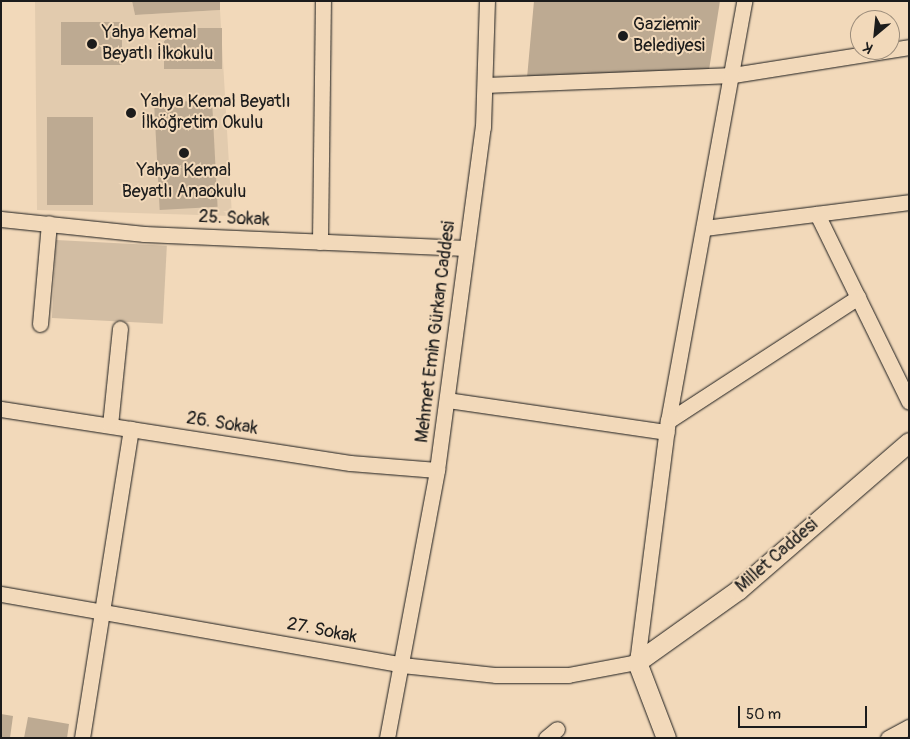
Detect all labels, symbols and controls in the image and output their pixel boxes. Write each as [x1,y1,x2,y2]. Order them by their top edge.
north arrow [850,10,900,60]
place label: Gaziemir Belediyesi [633,15,705,58]
place label: Yahya Kemal Beyatlı İlkokulu [102,23,213,66]
marker: Gaziemir Belediyesi [617,30,629,42]
marker: Yahya Kemal Beyatlı İlkokulu [86,38,98,50]
text: K [860,38,876,57]
place label: Yahya Kemal Beyatlı İlköğretim Okulu [141,92,291,134]
marker: Yahya Kemal Beyatlı İlköğretim Okulu [125,107,137,119]
marker: Yahya Kemal Beyatlı Anaokulu [178,147,190,159]
place label: Yahya Kemal Beyatlı Anaokulu [122,161,246,203]
street label: 25. Sokak [198,206,270,232]
street label: Mehmet Emin Gürkan Caddesi [412,220,460,444]
street label: 26. Sokak [185,408,259,440]
street label: Millet Caddesi [731,514,823,598]
street label: 27. Sokak [285,614,359,648]
scale bar [740,696,869,728]
text: 50 m [746,705,781,724]

